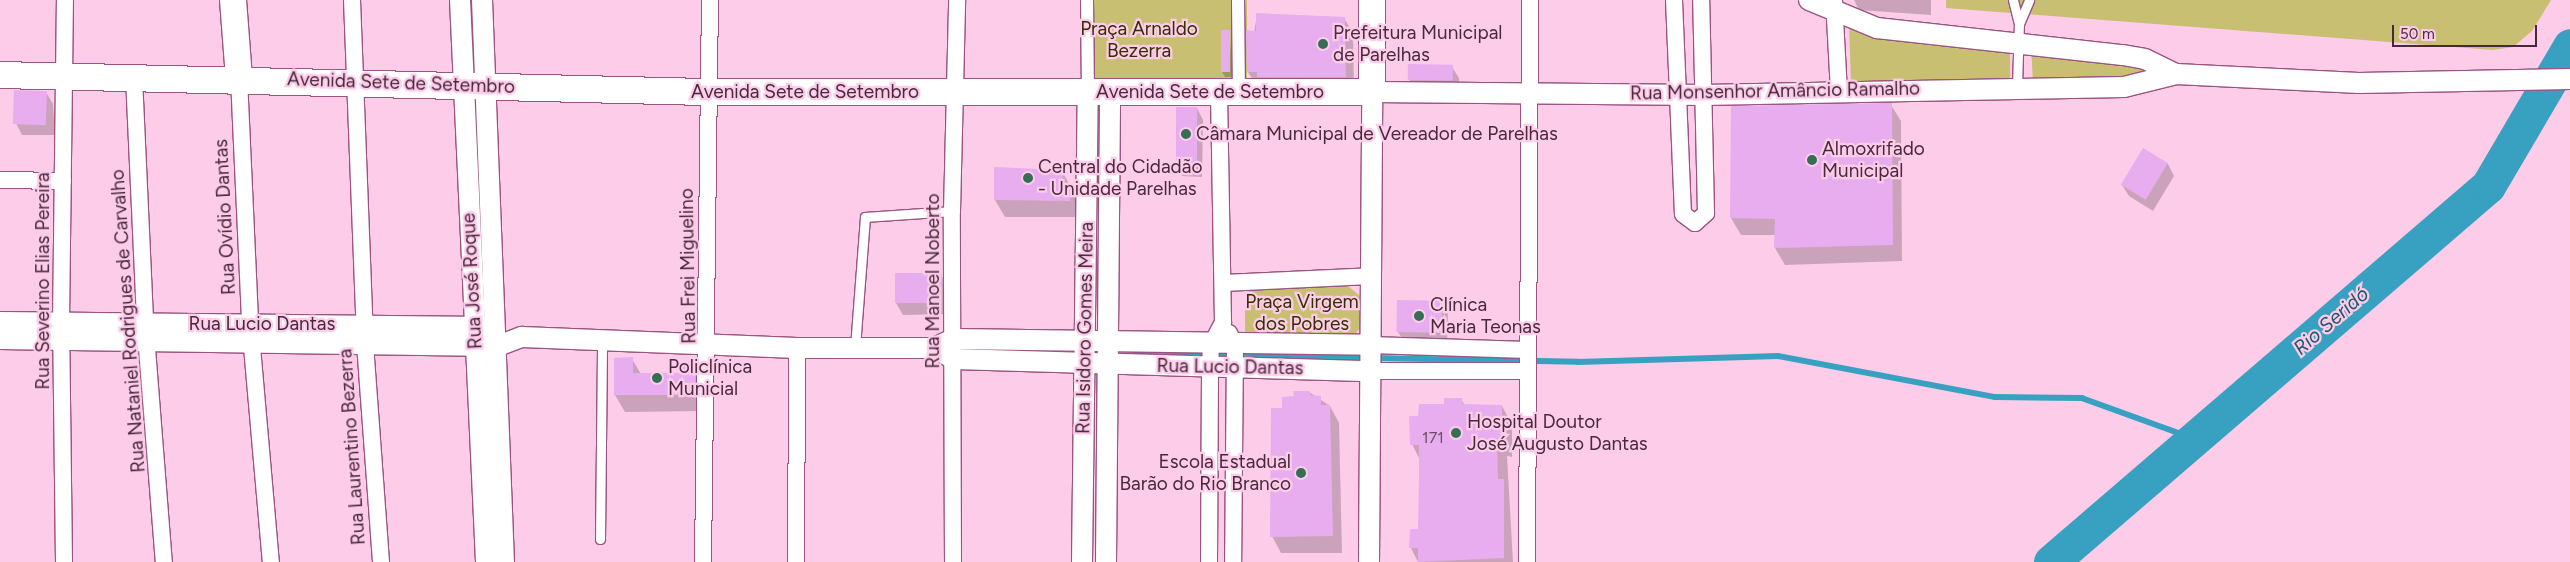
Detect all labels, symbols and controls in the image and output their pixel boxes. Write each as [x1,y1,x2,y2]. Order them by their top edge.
scale bar [2395,15,2540,47]
park label: Praça Arnaldo Bezerra [1080,18,1198,62]
place label: Prefeitura Municipal de Parelhas [1333,22,1503,66]
text: 50 m [2400,25,2435,43]
marker: Prefeitura Municipal de Parelhas [1317,38,1329,50]
street label: Avenida Sete de Setembro [287,68,515,98]
street label: Rua Monsenhor Amâncio Ramalho [1630,77,1920,105]
street label: Avenida Sete de Setembro [691,81,919,103]
street label: Avenida Sete de Setembro [1096,81,1324,103]
place label: Câmara Municipal de Vereador de Parelhas [1196,123,1558,145]
marker: Câmara Municipal de Vereador de Parelhas [1180,128,1192,140]
street label: Rua Ovídio Dantas [210,138,240,296]
place label: Almoxrifado Municipal [1822,138,1925,182]
marker: Almoxrifado Municipal [1806,154,1818,166]
place label: Central do Cidadão - Unidade Parelhas [1038,156,1202,200]
street label: Rua Nataniel Rodrigues de Carvalho [106,169,150,473]
street label: Rua Severino Elias Pereira [32,172,54,390]
marker: Central do Cidadão - Unidade Parelhas [1022,172,1034,184]
street label: Rua Frei Miguelino [675,188,701,344]
street label: Rua Manoel Noberto [922,193,944,369]
street label: Rua José Roque [457,212,487,350]
street label: Rua Isidoro Gomes Meira [1072,222,1098,434]
water label: Rio Seridó [2288,282,2374,360]
park label: Praça Virgem dos Pobres [1245,291,1359,335]
place label: Clínica Maria Teonas [1430,294,1541,338]
marker: Clínica Maria Teonas [1412,309,1426,323]
street label: Rua Lucio Dantas [189,313,335,335]
street label: Rua Laurentino Bezerra [334,348,370,546]
street label: Rua Lucio Dantas [1156,354,1304,380]
place label: Policlínica Municial [668,356,752,400]
marker: Policlínica Municial [650,371,664,385]
place label: Hospital Doutor José Augusto Dantas [1467,411,1648,455]
marker: Hospital Doutor José Augusto Dantas [1449,426,1463,440]
house number: 171 [1422,428,1444,448]
place label: Escola Estadual Barão do Rio Branco [1119,451,1291,495]
marker: Escola Estadual Barão do Rio Branco [1295,467,1307,479]

